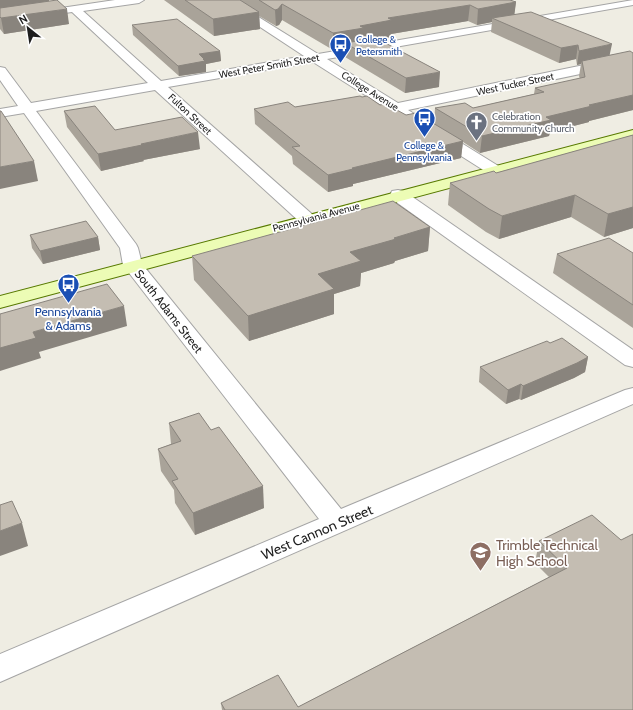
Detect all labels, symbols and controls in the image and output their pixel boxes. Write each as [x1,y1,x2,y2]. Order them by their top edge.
north arrow [8,8,48,48]
text: N [16,11,30,27]
bus stop icon: College & Petersmith [328,32,354,65]
place label: College & Petersmith [356,33,402,58]
street label: West Peter Smith Street [218,51,321,81]
street label: College Avenue [339,68,401,114]
street label: West Tucker Street [475,69,555,99]
street label: Fulton Street [166,91,215,138]
bus stop icon: College & Pennsylvania [411,106,437,139]
church icon: Celebration Community Church [463,109,489,142]
place label: Celebration Community Church [492,110,575,135]
place label: College & Pennsylvania [396,139,452,164]
street label: Pennsylvania Avenue [271,199,361,235]
street label: South Adams Street [132,266,206,356]
bus stop icon: Pennsylvania & Adams [55,271,81,304]
place label: Pennsylvania & Adams [35,304,102,333]
street label: West Cannon Street [259,500,376,564]
place label: Trimble Technical High School [496,536,599,570]
school or university icon: Trimble Technical High School [467,540,493,573]

